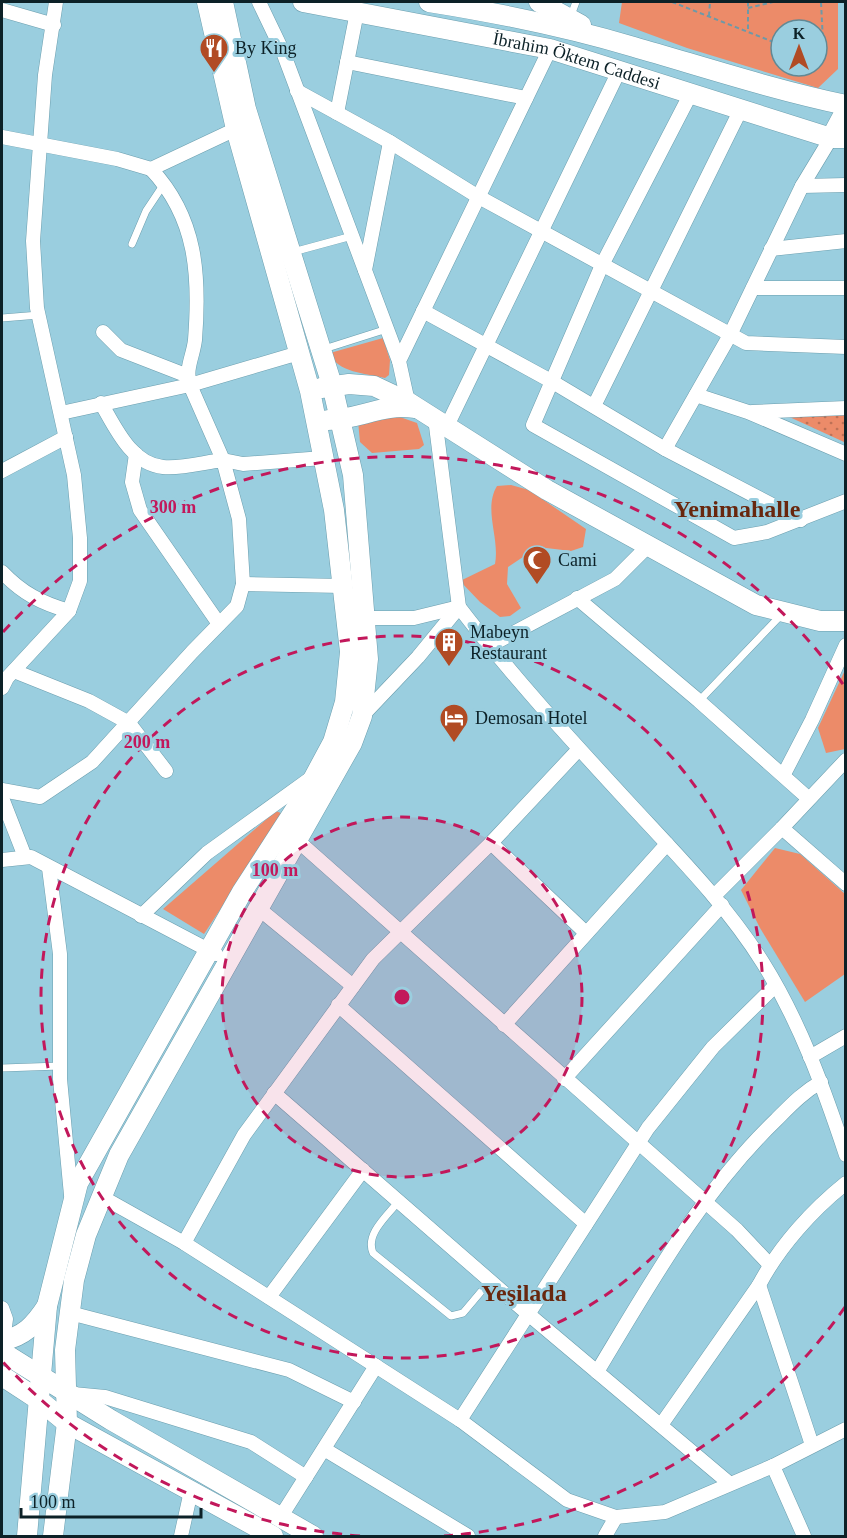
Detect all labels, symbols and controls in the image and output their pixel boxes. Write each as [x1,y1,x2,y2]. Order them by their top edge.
north arrow [769,18,829,78]
text: K [793,25,806,42]
street label: İbrahim Öktem Caddesi [491,28,663,93]
restaurant icon: By King [198,32,230,74]
place label: By King [235,38,297,58]
district label: Yenimahalle [674,496,801,522]
text: 300 m [150,497,196,517]
mosque icon: Cami [521,544,553,586]
place label: Cami [558,550,597,570]
place label: Mabeyn Restaurant [470,622,547,663]
building icon: Mabeyn Restaurant [433,626,465,668]
hotel icon: Demosan Hotel [438,702,470,744]
place label: Demosan Hotel [475,708,587,728]
text: 200 m [124,732,170,752]
text: 100 m [252,860,298,880]
centre of rings [392,987,412,1007]
district label: Yeşilada [481,1280,567,1306]
scale bar [21,1481,201,1519]
text: 100 m [30,1492,76,1512]

